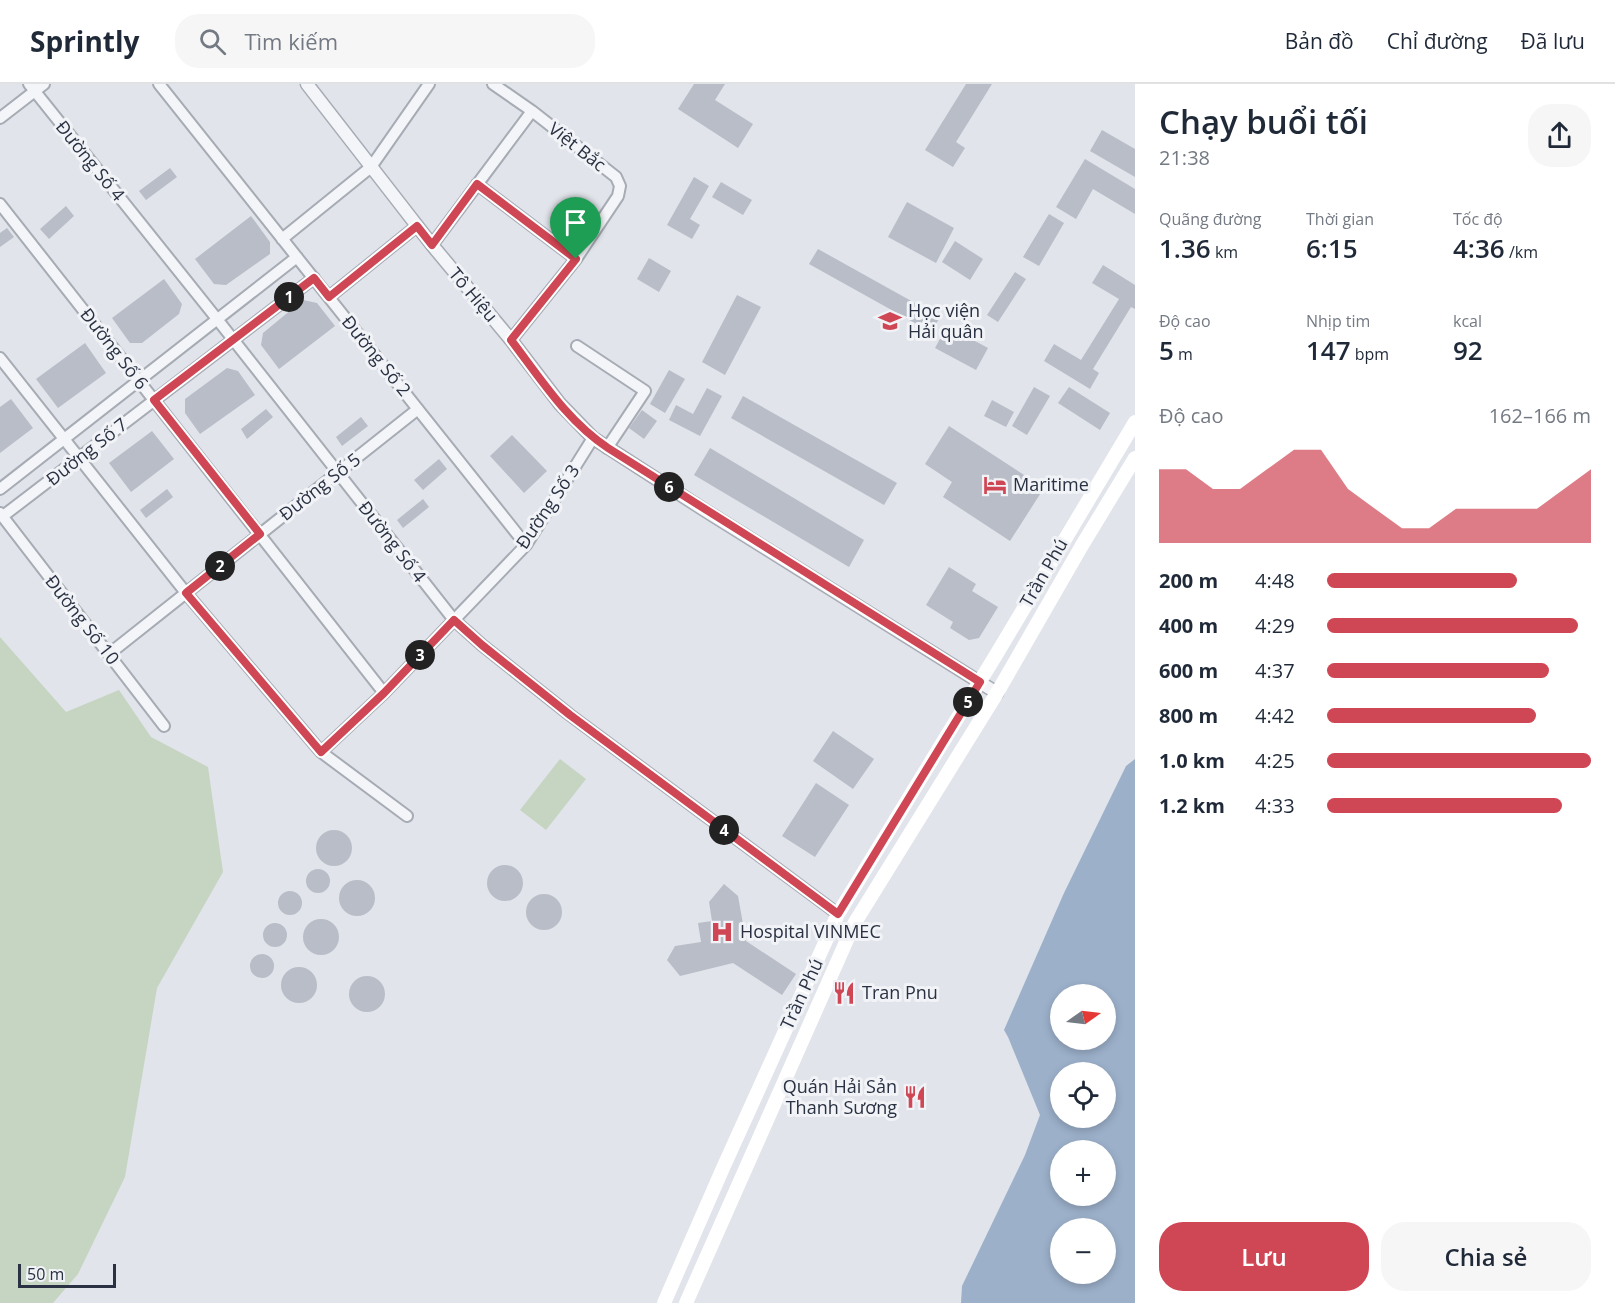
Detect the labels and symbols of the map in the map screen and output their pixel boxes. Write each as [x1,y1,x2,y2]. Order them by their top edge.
street label: Đường Số 4 [51,115,131,206]
street label: Việt Bắc [544,116,612,176]
pin [550,197,601,259]
street label: Tô Hiệu [444,262,504,327]
pin: 1 [274,282,304,312]
place label: Học viện Hải quân [908,298,984,343]
street label: Đường Số 6 [75,303,154,394]
school or university icon: Học viện Hải quân [877,308,903,334]
street label: Đường Số 2 [337,310,417,401]
street label: Đường Số 7 [41,412,132,491]
street label: Đường Số 5 [274,447,365,526]
street label: Đường Số 3 [510,459,584,553]
pin: 6 [654,472,684,502]
hotel icon: Maritime [982,472,1008,498]
place label: Maritime [1013,472,1089,496]
street label: Đường Số 4 [353,496,432,587]
street label: Trần Phú [1014,534,1073,611]
pin: 2 [205,551,235,581]
street label: Đường Số 10 [40,570,125,669]
pin: 3 [405,640,435,670]
pin: 5 [953,687,983,717]
pin: 4 [709,815,739,845]
hospital icon: Hospital VINMEC [709,919,735,945]
place label: Hospital VINMEC [740,919,881,943]
street label: Trần Phú [774,954,828,1033]
restaurant icon: Tran Pnu [831,980,857,1006]
place label: Tran Pnu [862,980,938,1004]
north arrow [1050,984,1116,1050]
place label: Quán Hải Sản Thanh Sương [783,1074,897,1119]
restaurant icon: Quán Hải Sản Thanh Sương [902,1084,928,1110]
scale bar [18,1261,116,1288]

